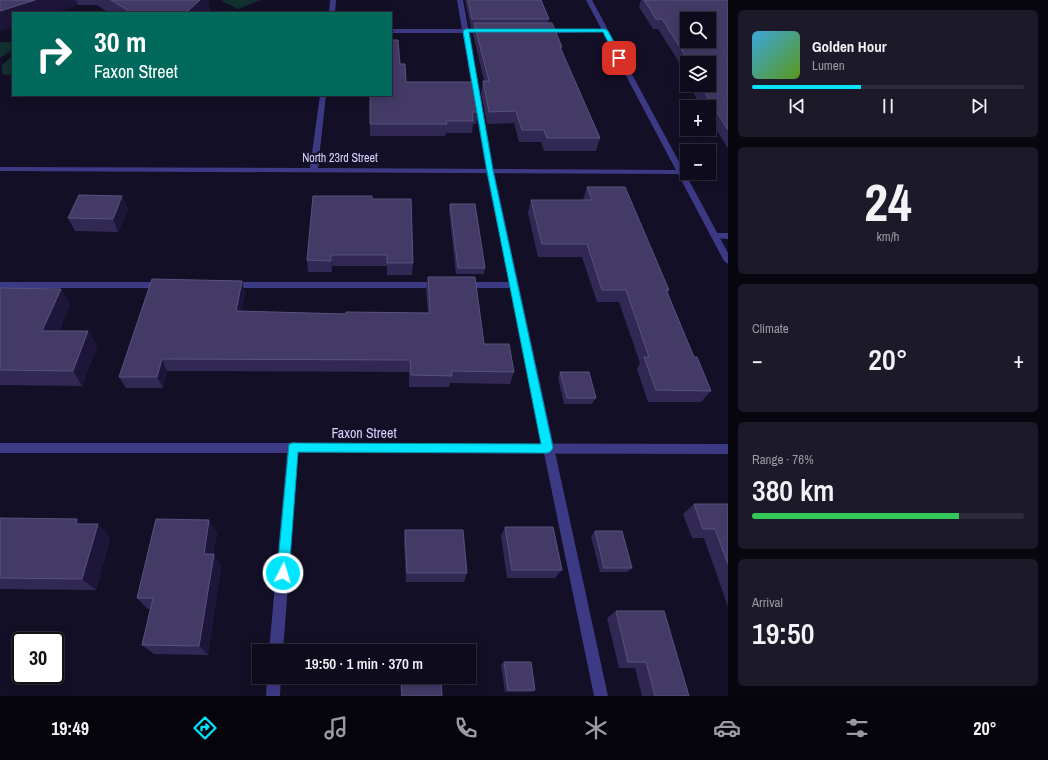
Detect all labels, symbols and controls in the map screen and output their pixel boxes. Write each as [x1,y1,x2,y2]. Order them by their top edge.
map controls [680,12,716,180]
button: search [680,12,716,48]
text: 30 m [94,23,146,61]
icon: right [28,28,80,80]
text: Golden Hour [812,36,887,57]
pin [602,41,636,75]
icon: arrive [608,47,630,69]
button: layers [680,56,716,92]
text: Lumen [812,57,845,74]
text: Faxon Street [94,59,178,84]
icon: previous [786,95,808,117]
icon: pause [877,95,899,117]
icon: next [968,95,990,117]
button: + [680,100,716,136]
button: − [680,144,716,180]
street label: North 23rd Street [302,150,378,166]
text: 24 [864,167,912,237]
text: km/h [876,228,900,245]
text: Climate [752,320,789,337]
text: 20° [868,339,908,379]
text: − [752,345,763,375]
text: + [1013,345,1024,375]
street label: Faxon Street [331,424,397,442]
text: Range · 76% [752,451,814,468]
text: 380 km [752,470,834,510]
position arrow [262,552,304,594]
text: Arrival [752,594,783,611]
text: 19:50 [752,613,814,653]
speed limit sign: 30 [12,632,64,684]
text: 19:50 · 1 min · 370 m [305,653,423,674]
icon: directions [191,714,219,742]
icon: music [322,714,350,742]
icon: phone [452,714,480,742]
icon: climate [582,714,610,742]
icon: car [713,714,741,742]
icon: filters [843,714,871,742]
text: 19:49 [51,716,89,741]
text: 20° [973,716,997,741]

